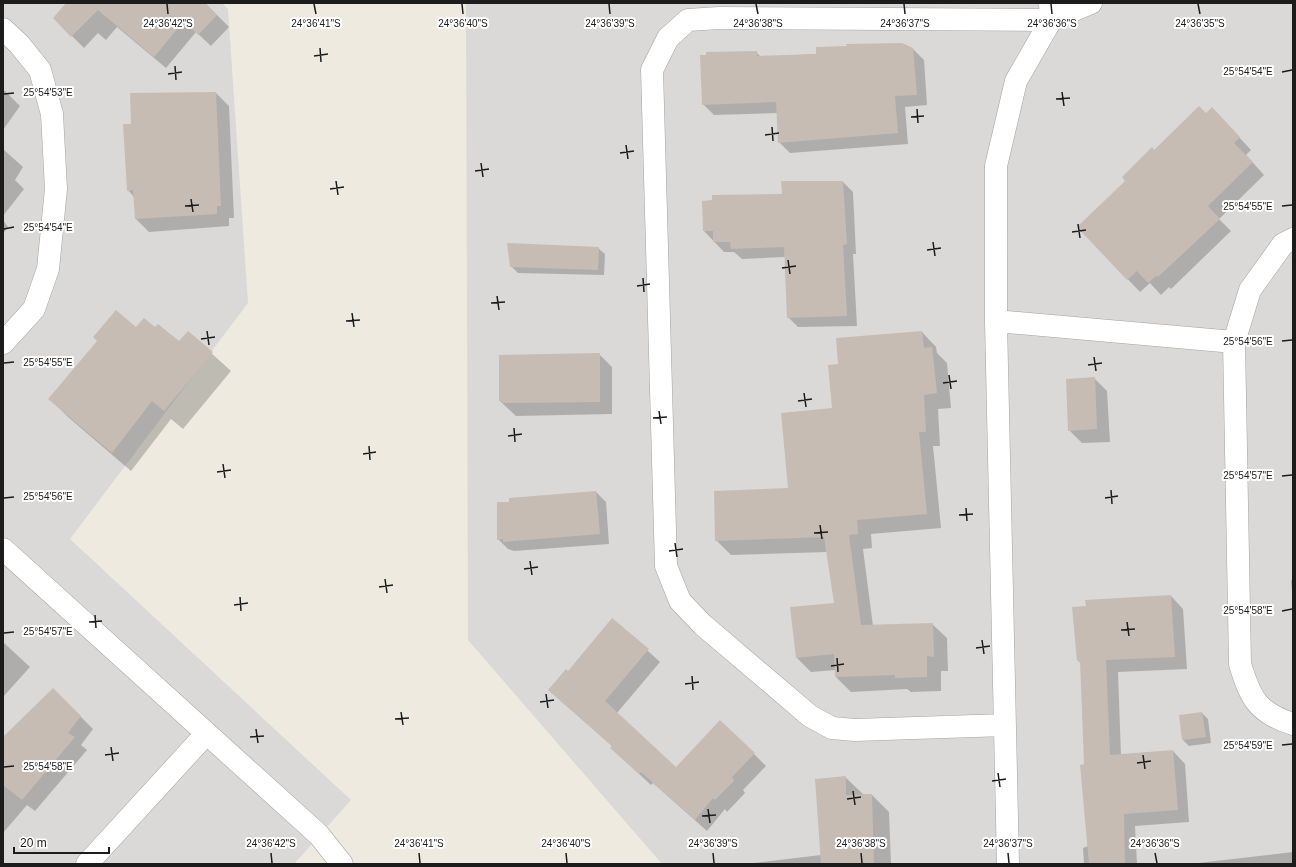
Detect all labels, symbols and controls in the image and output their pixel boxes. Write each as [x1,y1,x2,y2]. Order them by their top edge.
text: 24°36'42"S [143,18,193,29]
text: 24°36'41"S [291,18,341,29]
text: 24°36'40"S [438,18,488,29]
text: 24°36'39"S [585,18,635,29]
text: 24°36'38"S [733,18,783,29]
text: 24°36'37"S [880,18,930,29]
text: 24°36'36"S [1027,18,1077,29]
text: 24°36'35"S [1175,18,1225,29]
text: 25°54'54"E [1223,66,1273,77]
text: 25°54'53"E [23,87,73,98]
text: 25°54'55"E [1223,201,1273,212]
text: 25°54'54"E [23,222,73,233]
text: 25°54'56"E [1223,336,1273,347]
text: 25°54'55"E [23,357,73,368]
text: 25°54'57"E [1223,470,1273,481]
text: 25°54'56"E [23,491,73,502]
text: 25°54'58"E [1223,605,1273,616]
text: 25°54'57"E [23,626,73,637]
text: 25°54'59"E [1223,740,1273,751]
text: 25°54'58"E [23,761,73,772]
scale bar [14,829,109,855]
text: 20 m [20,836,47,850]
text: 24°36'42"S [246,838,296,849]
text: 24°36'41"S [394,838,444,849]
text: 24°36'40"S [541,838,591,849]
text: 24°36'39"S [688,838,738,849]
text: 24°36'38"S [836,838,886,849]
text: 24°36'37"S [983,838,1033,849]
text: 24°36'36"S [1130,838,1180,849]

